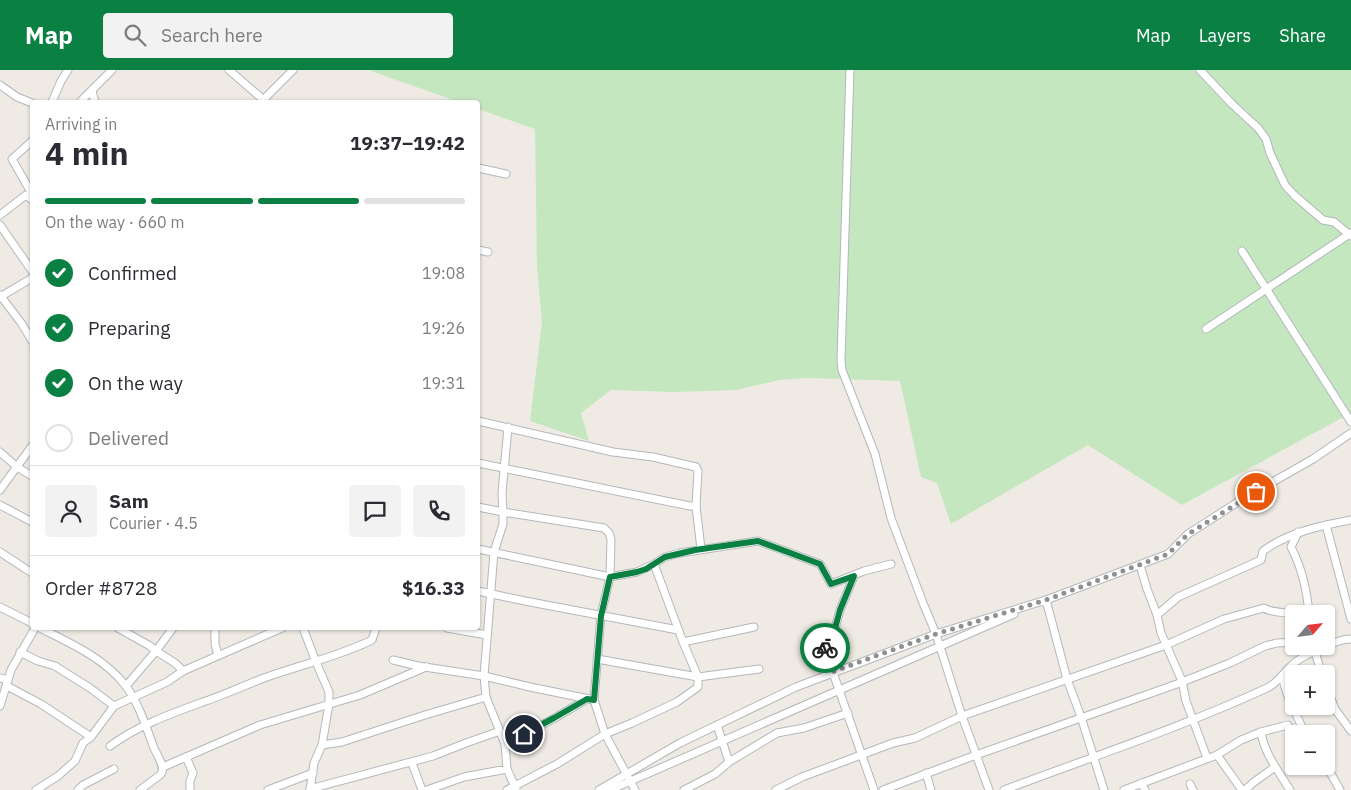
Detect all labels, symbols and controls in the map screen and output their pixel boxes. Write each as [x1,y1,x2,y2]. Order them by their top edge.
search box [103,13,453,58]
text: Map [25,19,73,51]
icon: search [121,21,149,49]
text: Search here [161,23,263,47]
text: Map [1136,24,1171,47]
text: Layers [1199,24,1251,47]
text: Share [1279,24,1326,47]
text: Arriving in [45,114,117,134]
text: 19:37–19:42 [350,131,465,155]
text: 4 min [45,132,129,174]
text: On the way · 660 m [45,212,184,232]
icon: check [45,259,73,287]
text: Confirmed [88,261,177,285]
text: 19:08 [422,263,465,283]
icon: check [45,314,73,342]
text: Preparing [88,316,170,340]
text: 19:26 [422,318,465,338]
icon: check [45,369,73,397]
text: On the way [88,371,183,395]
text: 19:31 [422,373,465,393]
text: Delivered [88,426,169,450]
pin [1235,471,1277,513]
icon: bag [1242,478,1270,506]
button: person [45,485,97,537]
button: chat [349,485,401,537]
button: phone [413,485,465,537]
text: Sam [109,489,149,513]
text: Courier · 4.5 [109,513,198,533]
text: Order #8728 [45,576,157,600]
text: $16.33 [402,576,465,600]
north arrow [1285,605,1335,655]
map controls [1285,605,1335,775]
courier [800,623,850,673]
icon: bike [811,634,839,662]
button: + [1285,665,1335,715]
pin [503,713,545,755]
icon: home [510,720,538,748]
button: − [1285,725,1335,775]

